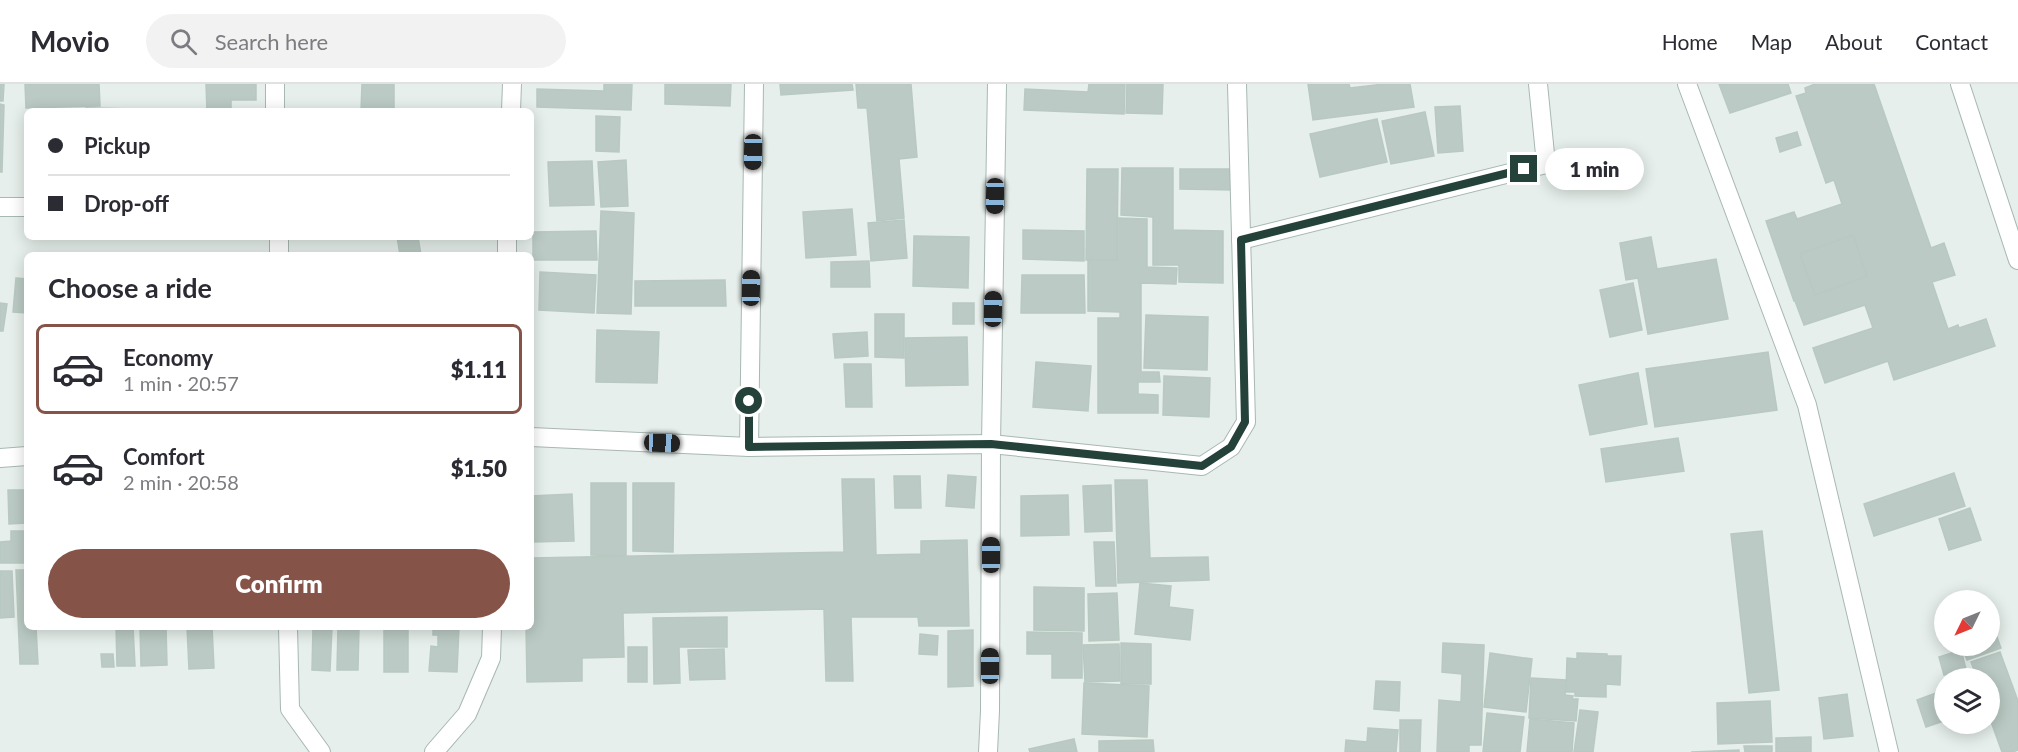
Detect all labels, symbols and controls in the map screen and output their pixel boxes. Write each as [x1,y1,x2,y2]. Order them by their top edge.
search box [146,14,566,68]
text: Movio [30,24,110,58]
icon: search [167,25,200,58]
text: Search here [215,28,328,55]
text: Home [1662,29,1718,54]
text: Map [1751,29,1792,54]
text: About [1825,29,1882,54]
text: Contact [1915,29,1988,54]
text: Pickup [84,132,150,159]
car [744,134,762,170]
callout: 1 min [1545,148,1644,190]
route end [1510,155,1537,182]
text: 1 min [1570,157,1619,181]
car [986,178,1004,214]
text: Drop-off [84,190,169,217]
car [742,270,760,306]
text: Choose a ride [48,271,212,304]
car [984,291,1002,327]
icon: car [51,342,105,396]
text: Economy [123,344,213,371]
text: $1.11 [451,356,507,383]
text: 1 min · 20:57 [123,371,239,395]
route start [735,387,762,414]
car [644,433,680,453]
icon: car [51,441,105,495]
text: Comfort [123,443,205,470]
text: $1.50 [451,455,507,482]
text: 2 min · 20:58 [123,470,239,494]
car [982,537,1000,573]
button: Confirm [48,549,510,618]
north arrow [1934,590,2000,656]
map controls [1934,590,2000,734]
car [981,648,999,684]
button: layers [1934,668,2000,734]

